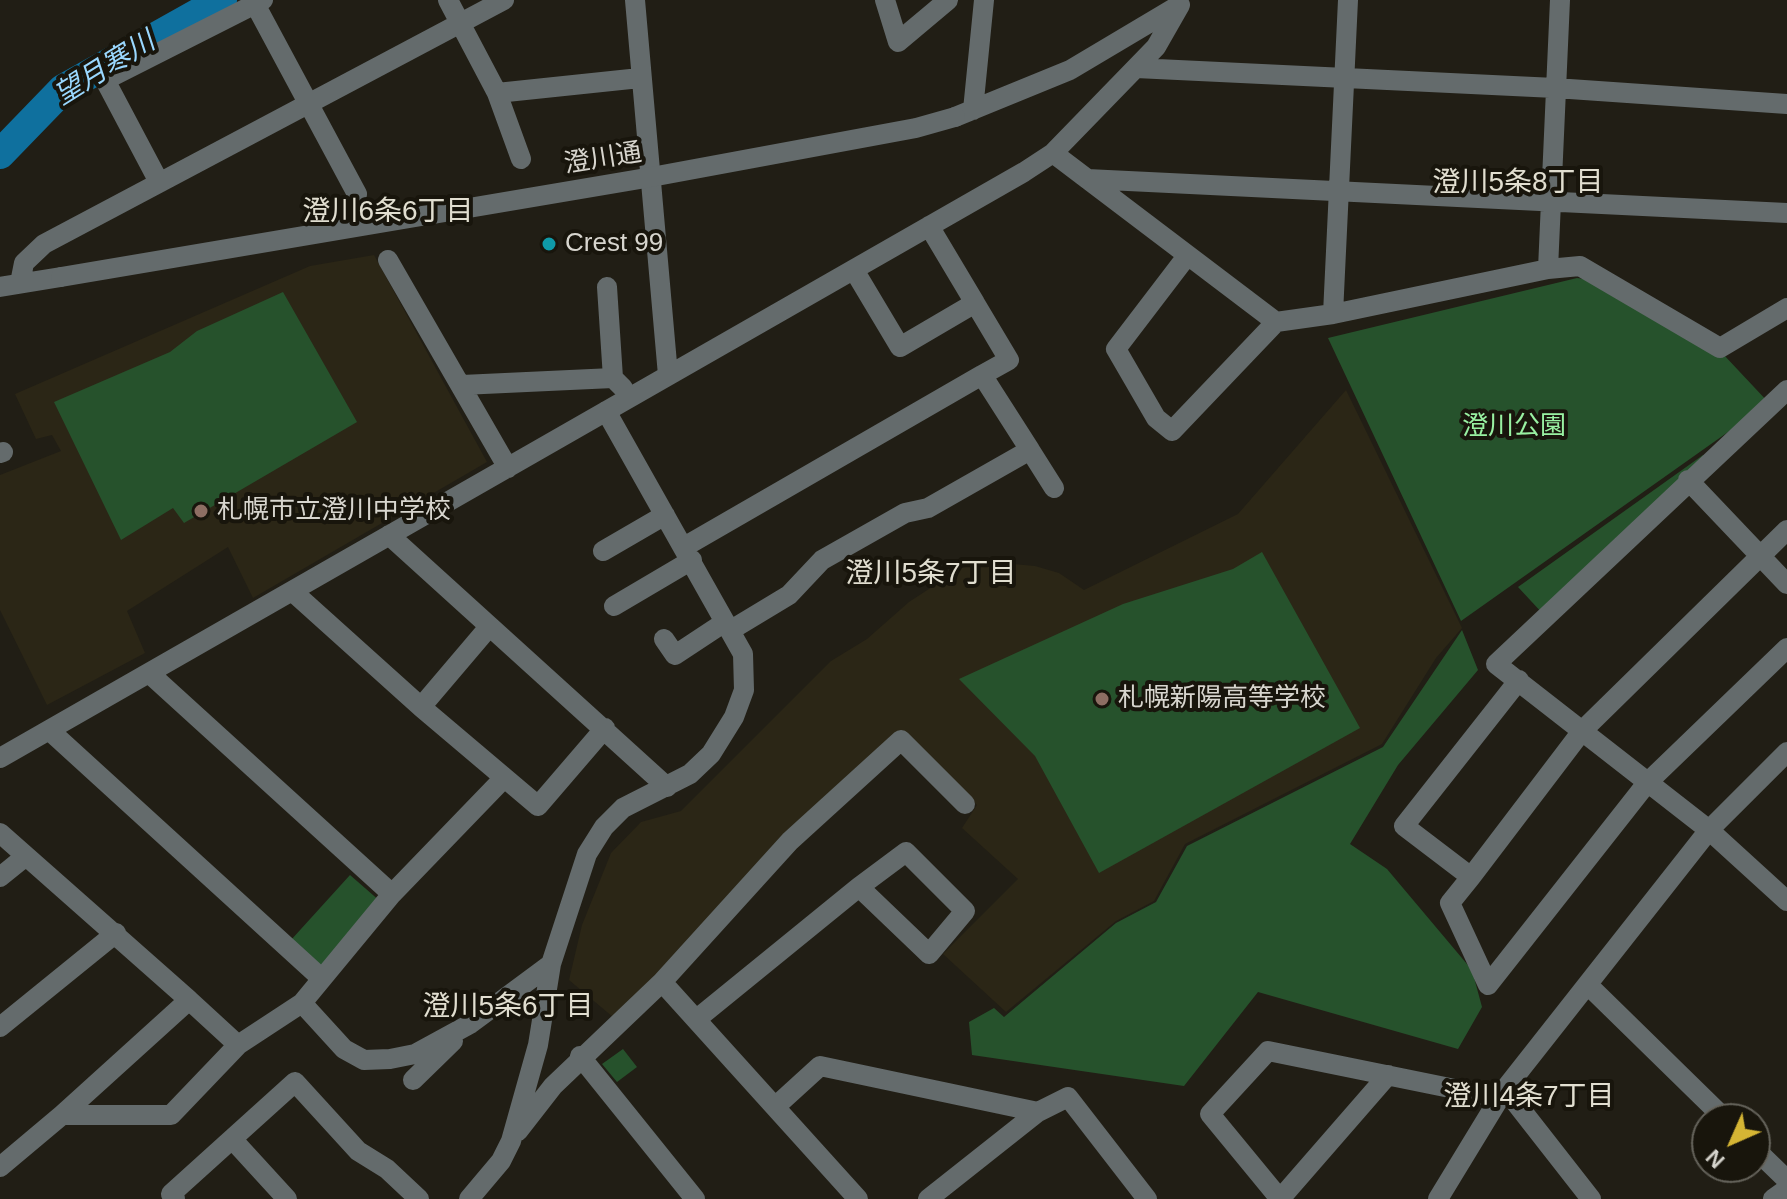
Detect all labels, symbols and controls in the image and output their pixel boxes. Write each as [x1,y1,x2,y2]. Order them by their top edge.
water label: 望月寒川 [49,25,161,113]
street label: 澄川通 [562,137,644,181]
district label: 澄川5条8丁目 [1432,166,1604,200]
district label: 澄川6条6丁目 [302,195,474,229]
place label: Crest 99 [565,228,663,260]
marker: Crest 99 [540,235,558,253]
park label: 澄川公園 [1462,411,1566,443]
place label: 札幌市立澄川中学校 [217,495,451,527]
marker: 札幌市立澄川中学校 [192,502,210,520]
district label: 澄川5条7丁目 [845,557,1017,591]
place label: 札幌新陽高等学校 [1118,683,1326,715]
marker: 札幌新陽高等学校 [1093,690,1111,708]
district label: 澄川5条6丁目 [422,990,594,1024]
district label: 澄川4条7丁目 [1443,1080,1615,1114]
north arrow [1691,1103,1771,1183]
text: N [1701,1144,1730,1173]

